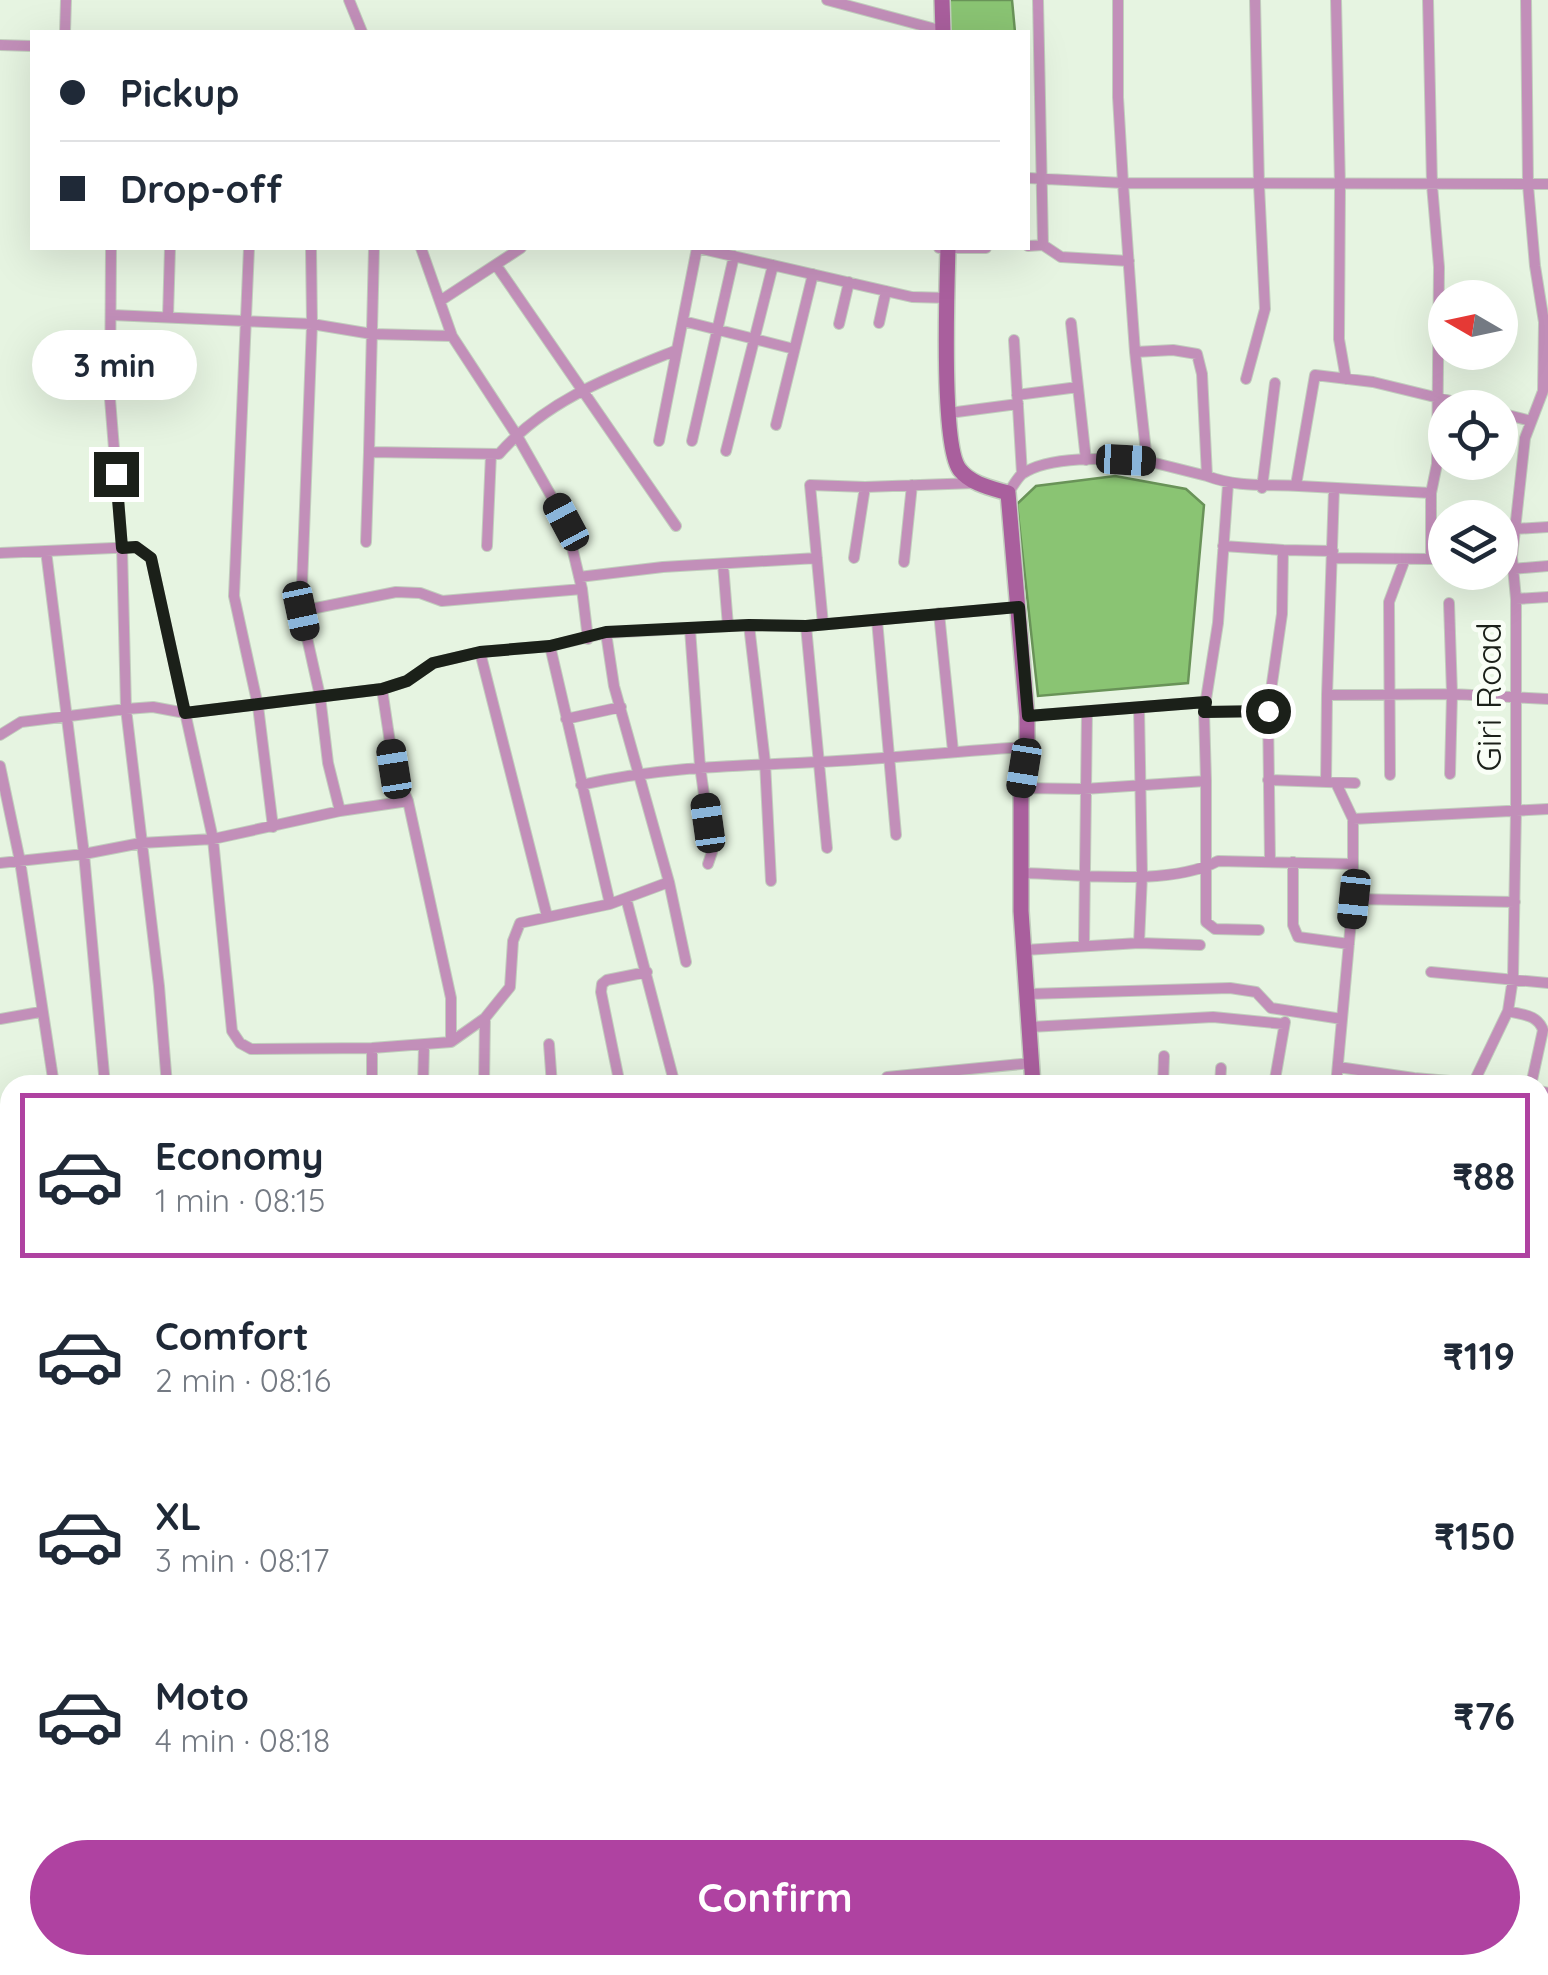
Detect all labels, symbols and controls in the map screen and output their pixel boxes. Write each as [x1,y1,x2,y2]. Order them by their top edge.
text: Pickup [120,69,239,117]
text: Drop-off [120,165,282,213]
north arrow [1428,280,1518,370]
map controls [1428,280,1518,590]
callout: 3 min [34,329,198,399]
text: 3 min [73,345,156,385]
button: locate [1428,390,1518,480]
car [1095,443,1157,477]
route end [94,452,139,497]
car [539,488,593,556]
button: layers [1428,500,1518,590]
car [280,579,322,643]
street label: Giri Road [1466,622,1510,772]
route start [1246,689,1291,734]
car [1004,736,1044,800]
car [374,737,414,801]
car [689,791,727,855]
car [1336,868,1372,930]
icon: car [35,1131,125,1221]
text: Economy [155,1132,324,1180]
text: ₹88 [1452,1152,1515,1200]
text: 1 min · 08:15 [155,1180,325,1220]
icon: car [35,1311,125,1401]
text: Comfort [155,1312,309,1360]
text: ₹119 [1443,1332,1515,1380]
text: 2 min · 08:16 [155,1360,331,1400]
icon: car [35,1491,125,1581]
text: XL [155,1492,201,1540]
text: ₹150 [1434,1512,1515,1560]
text: 3 min · 08:17 [155,1540,329,1580]
icon: car [35,1671,125,1761]
text: Moto [155,1672,249,1720]
text: ₹76 [1453,1692,1515,1740]
text: 4 min · 08:18 [155,1720,330,1760]
button: Confirm [30,1840,1520,1955]

